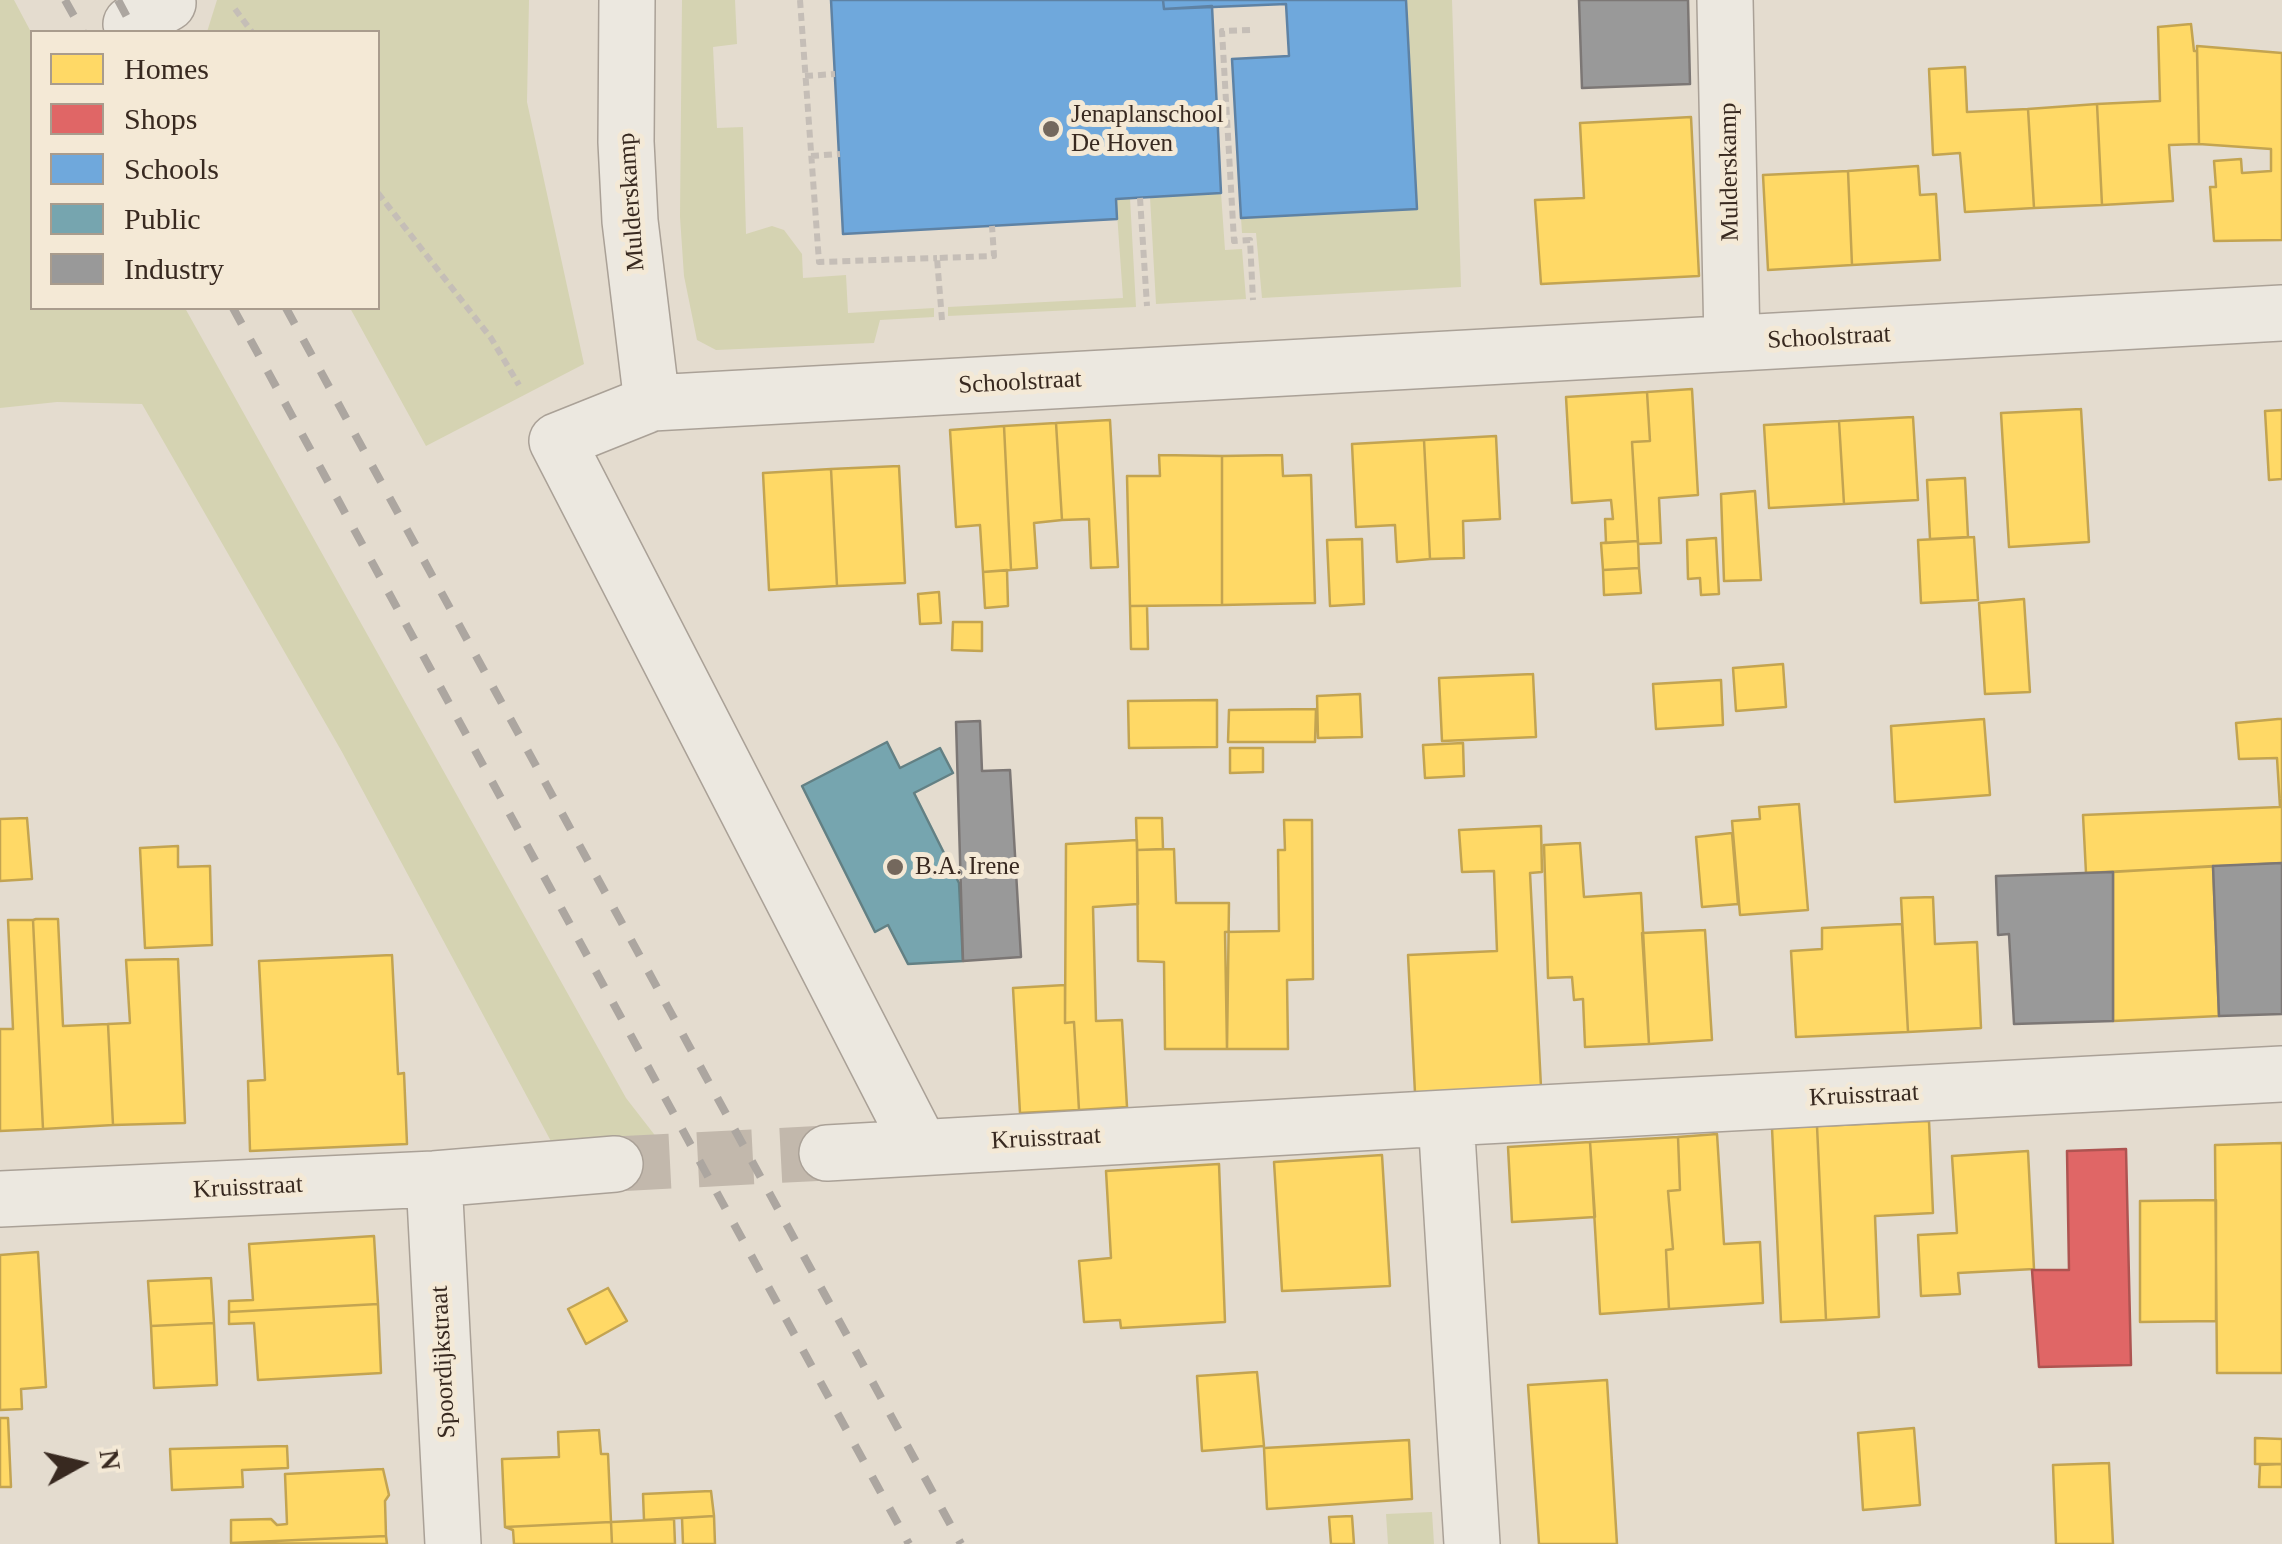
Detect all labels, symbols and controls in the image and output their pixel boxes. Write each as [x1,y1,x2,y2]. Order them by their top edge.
legend [30,30,380,310]
text: Homes [124,52,209,85]
place label: Jenaplanschool De Hoven [1071,100,1224,159]
text: Shops [124,102,197,135]
street label: Mulderskamp [1714,102,1746,242]
marker: Jenaplanschool De Hoven [1040,118,1062,140]
street label: Mulderskamp [612,132,652,272]
text: Schools [124,152,219,185]
text: Public [124,202,201,235]
text: Industry [124,252,224,285]
street label: Schoolstraat [1767,320,1891,356]
street label: Schoolstraat [958,365,1082,401]
place label: B.A. Irene [915,852,1020,882]
marker: B.A. Irene [884,856,906,878]
street label: Kruisstraat [1808,1078,1920,1114]
street label: Kruisstraat [990,1121,1102,1157]
street label: Kruisstraat [192,1170,304,1206]
street label: Spoordijkstraat [425,1285,463,1439]
north arrow [30,1414,130,1514]
text: N [93,1448,127,1472]

